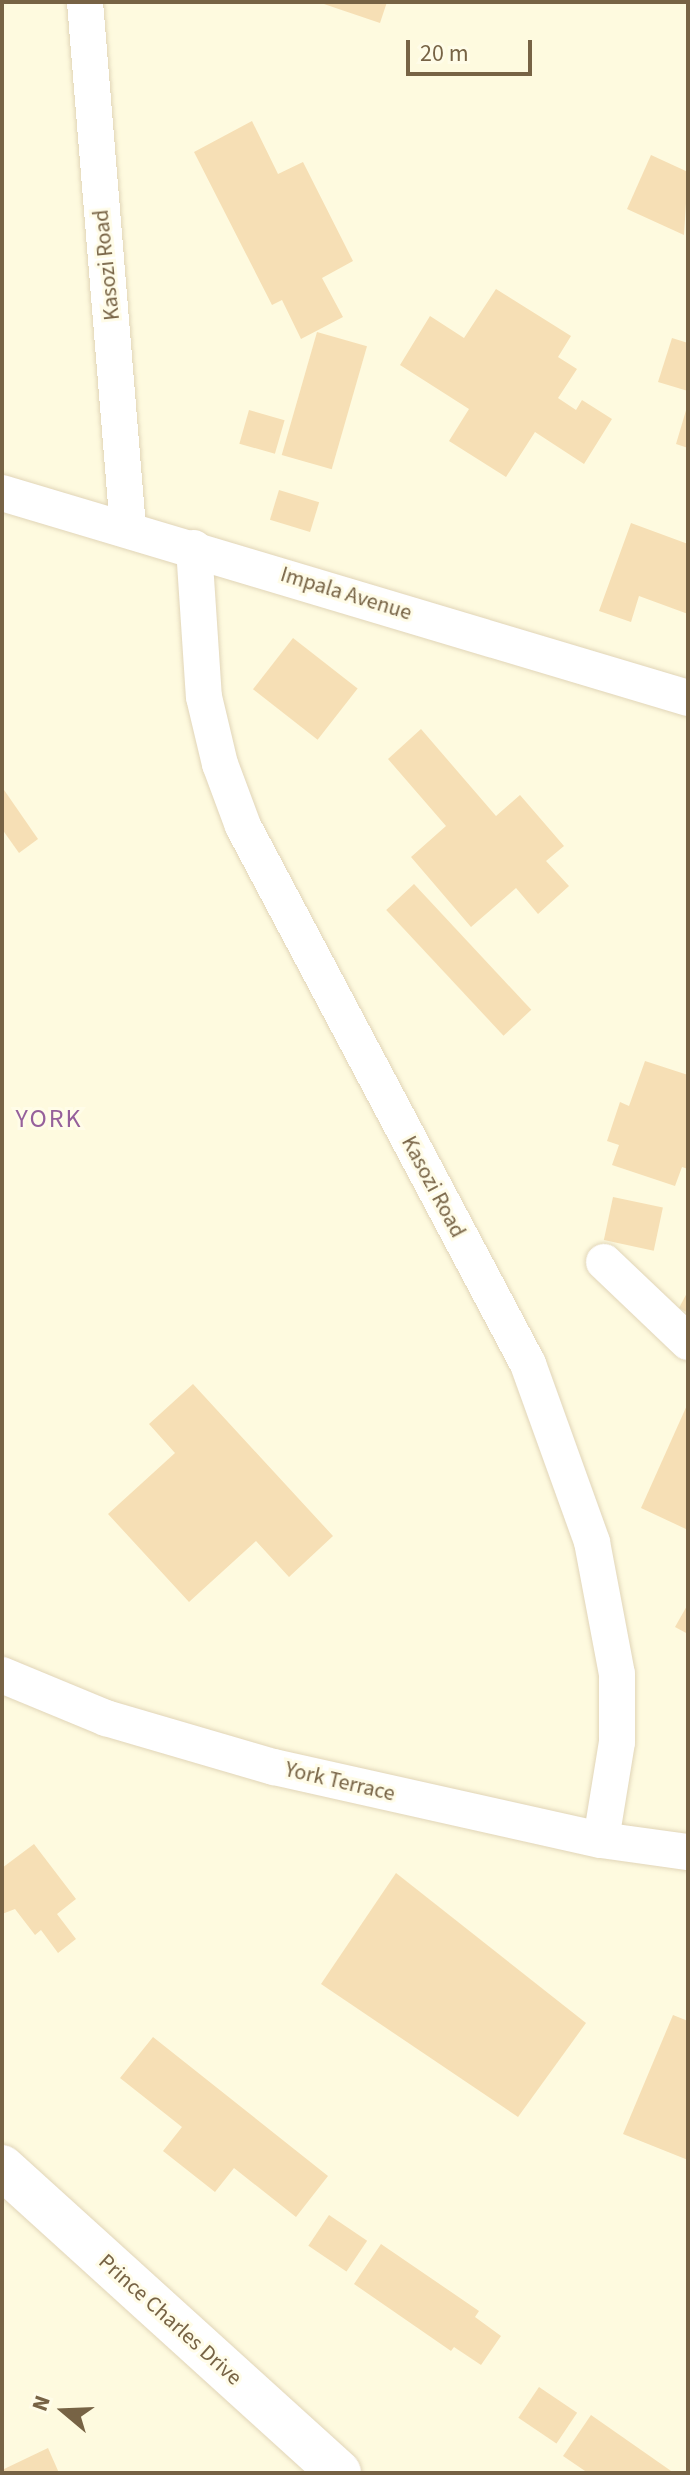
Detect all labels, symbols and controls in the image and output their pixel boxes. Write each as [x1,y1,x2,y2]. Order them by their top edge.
scale bar [410,24,536,74]
text: 20 m [420,36,469,71]
street label: Kasozi Road [88,208,126,322]
street label: Impala Avenue [277,562,415,626]
district label: YORK [15,1103,83,1135]
street label: Kasozi Road [395,1132,471,1242]
street label: York Terrace [282,1757,398,1807]
street label: Prince Charles Drive [93,2249,247,2391]
north arrow [24,2371,104,2451]
text: N [24,2391,59,2415]

